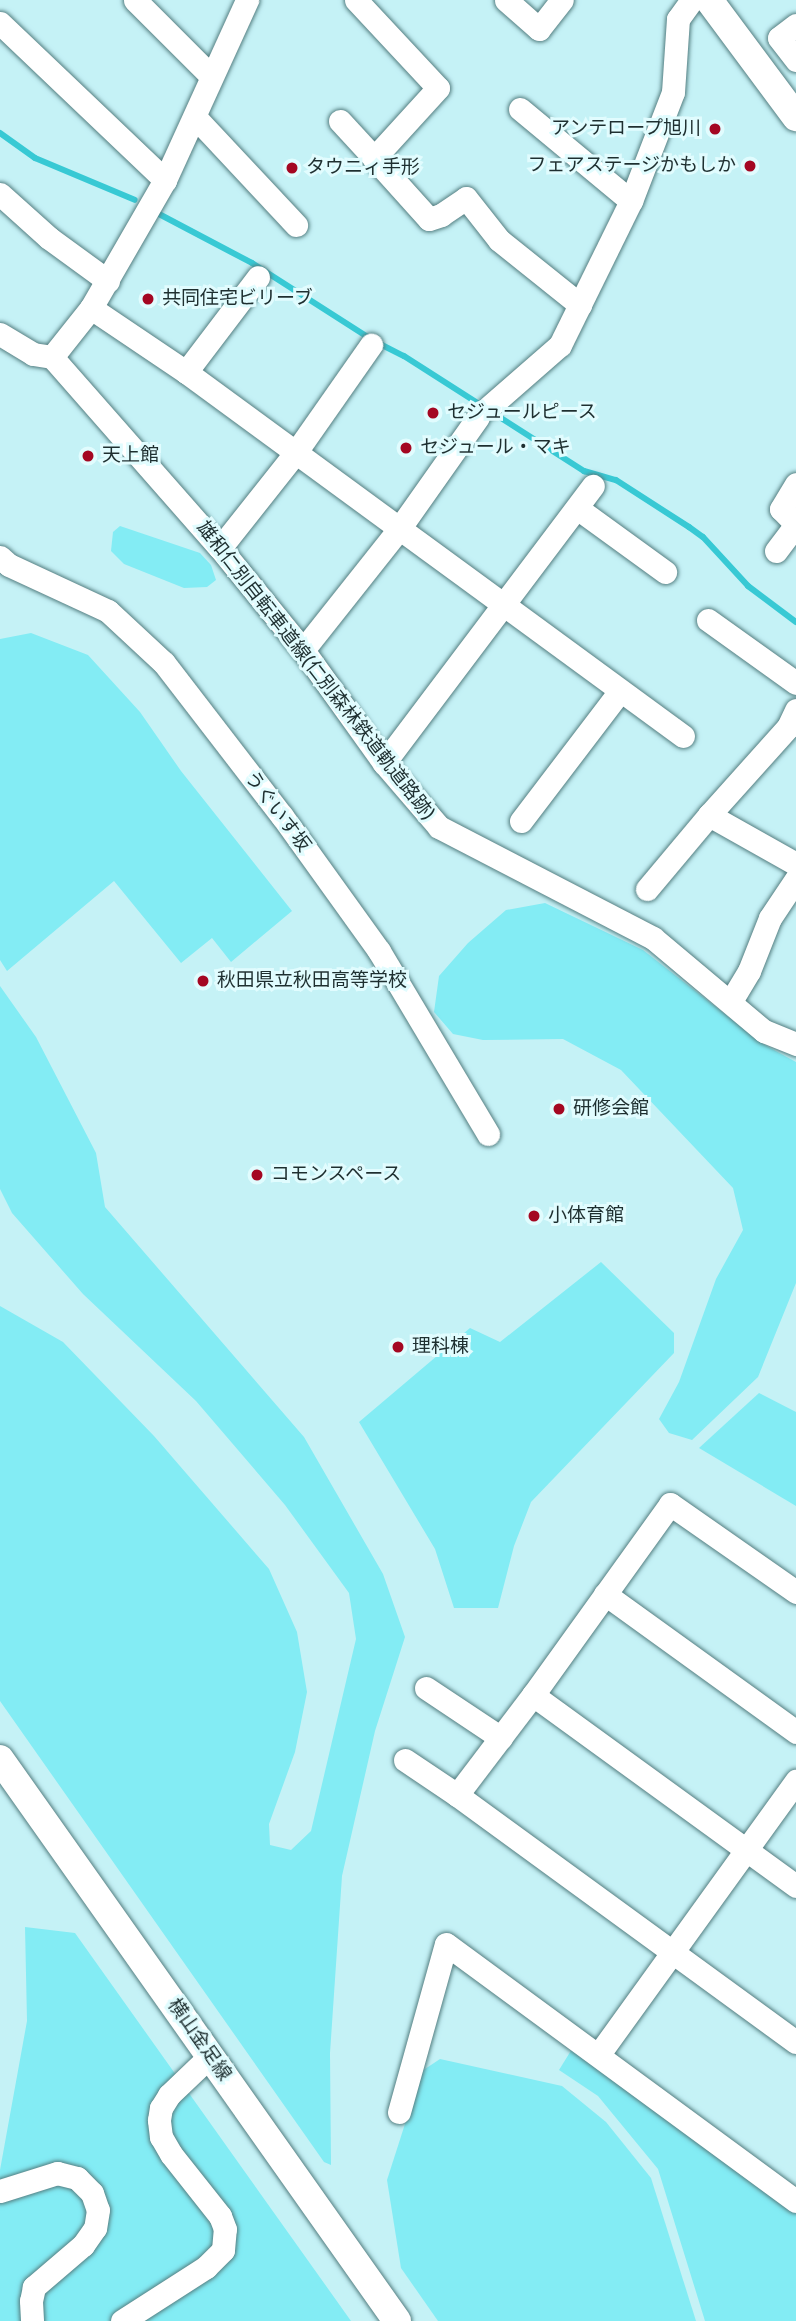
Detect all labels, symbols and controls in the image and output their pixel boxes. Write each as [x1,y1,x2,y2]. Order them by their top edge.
place label: アンテロープ旭川 [549,118,701,140]
marker: アンテロープ旭川 [707,121,723,137]
place label: フェアステージかもしか [527,155,736,177]
place label: タウニィ手形 [306,157,420,179]
marker: フェアステージかもしか [742,158,758,174]
marker: タウニィ手形 [284,160,300,176]
place label: 共同住宅ビリーブ [162,288,314,310]
marker: 共同住宅ビリーブ [140,291,156,307]
place label: セジュールピース [447,402,599,424]
marker: セジュールピース [425,405,441,421]
place label: セジュール・マキ [420,437,572,459]
marker: セジュール・マキ [398,440,414,456]
place label: 天上館 [102,445,159,467]
marker: 天上館 [80,448,96,464]
street label: 雄和仁別自転車道線(仁別森林鉄道軌道路跡) [191,517,439,825]
street label: うぐいす坂 [239,767,315,857]
place label: 秋田県立秋田高等学校 [217,970,407,992]
marker: 秋田県立秋田高等学校 [195,973,211,989]
place label: 研修会館 [573,1098,649,1120]
marker: 研修会館 [551,1101,567,1117]
place label: コモンスペース [271,1164,404,1186]
marker: コモンスペース [249,1167,265,1183]
place label: 小体育館 [548,1205,624,1227]
marker: 小体育館 [526,1208,542,1224]
place label: 理科棟 [412,1336,469,1358]
marker: 理科棟 [390,1339,406,1355]
street label: 横山金足線 [162,1995,236,2085]

